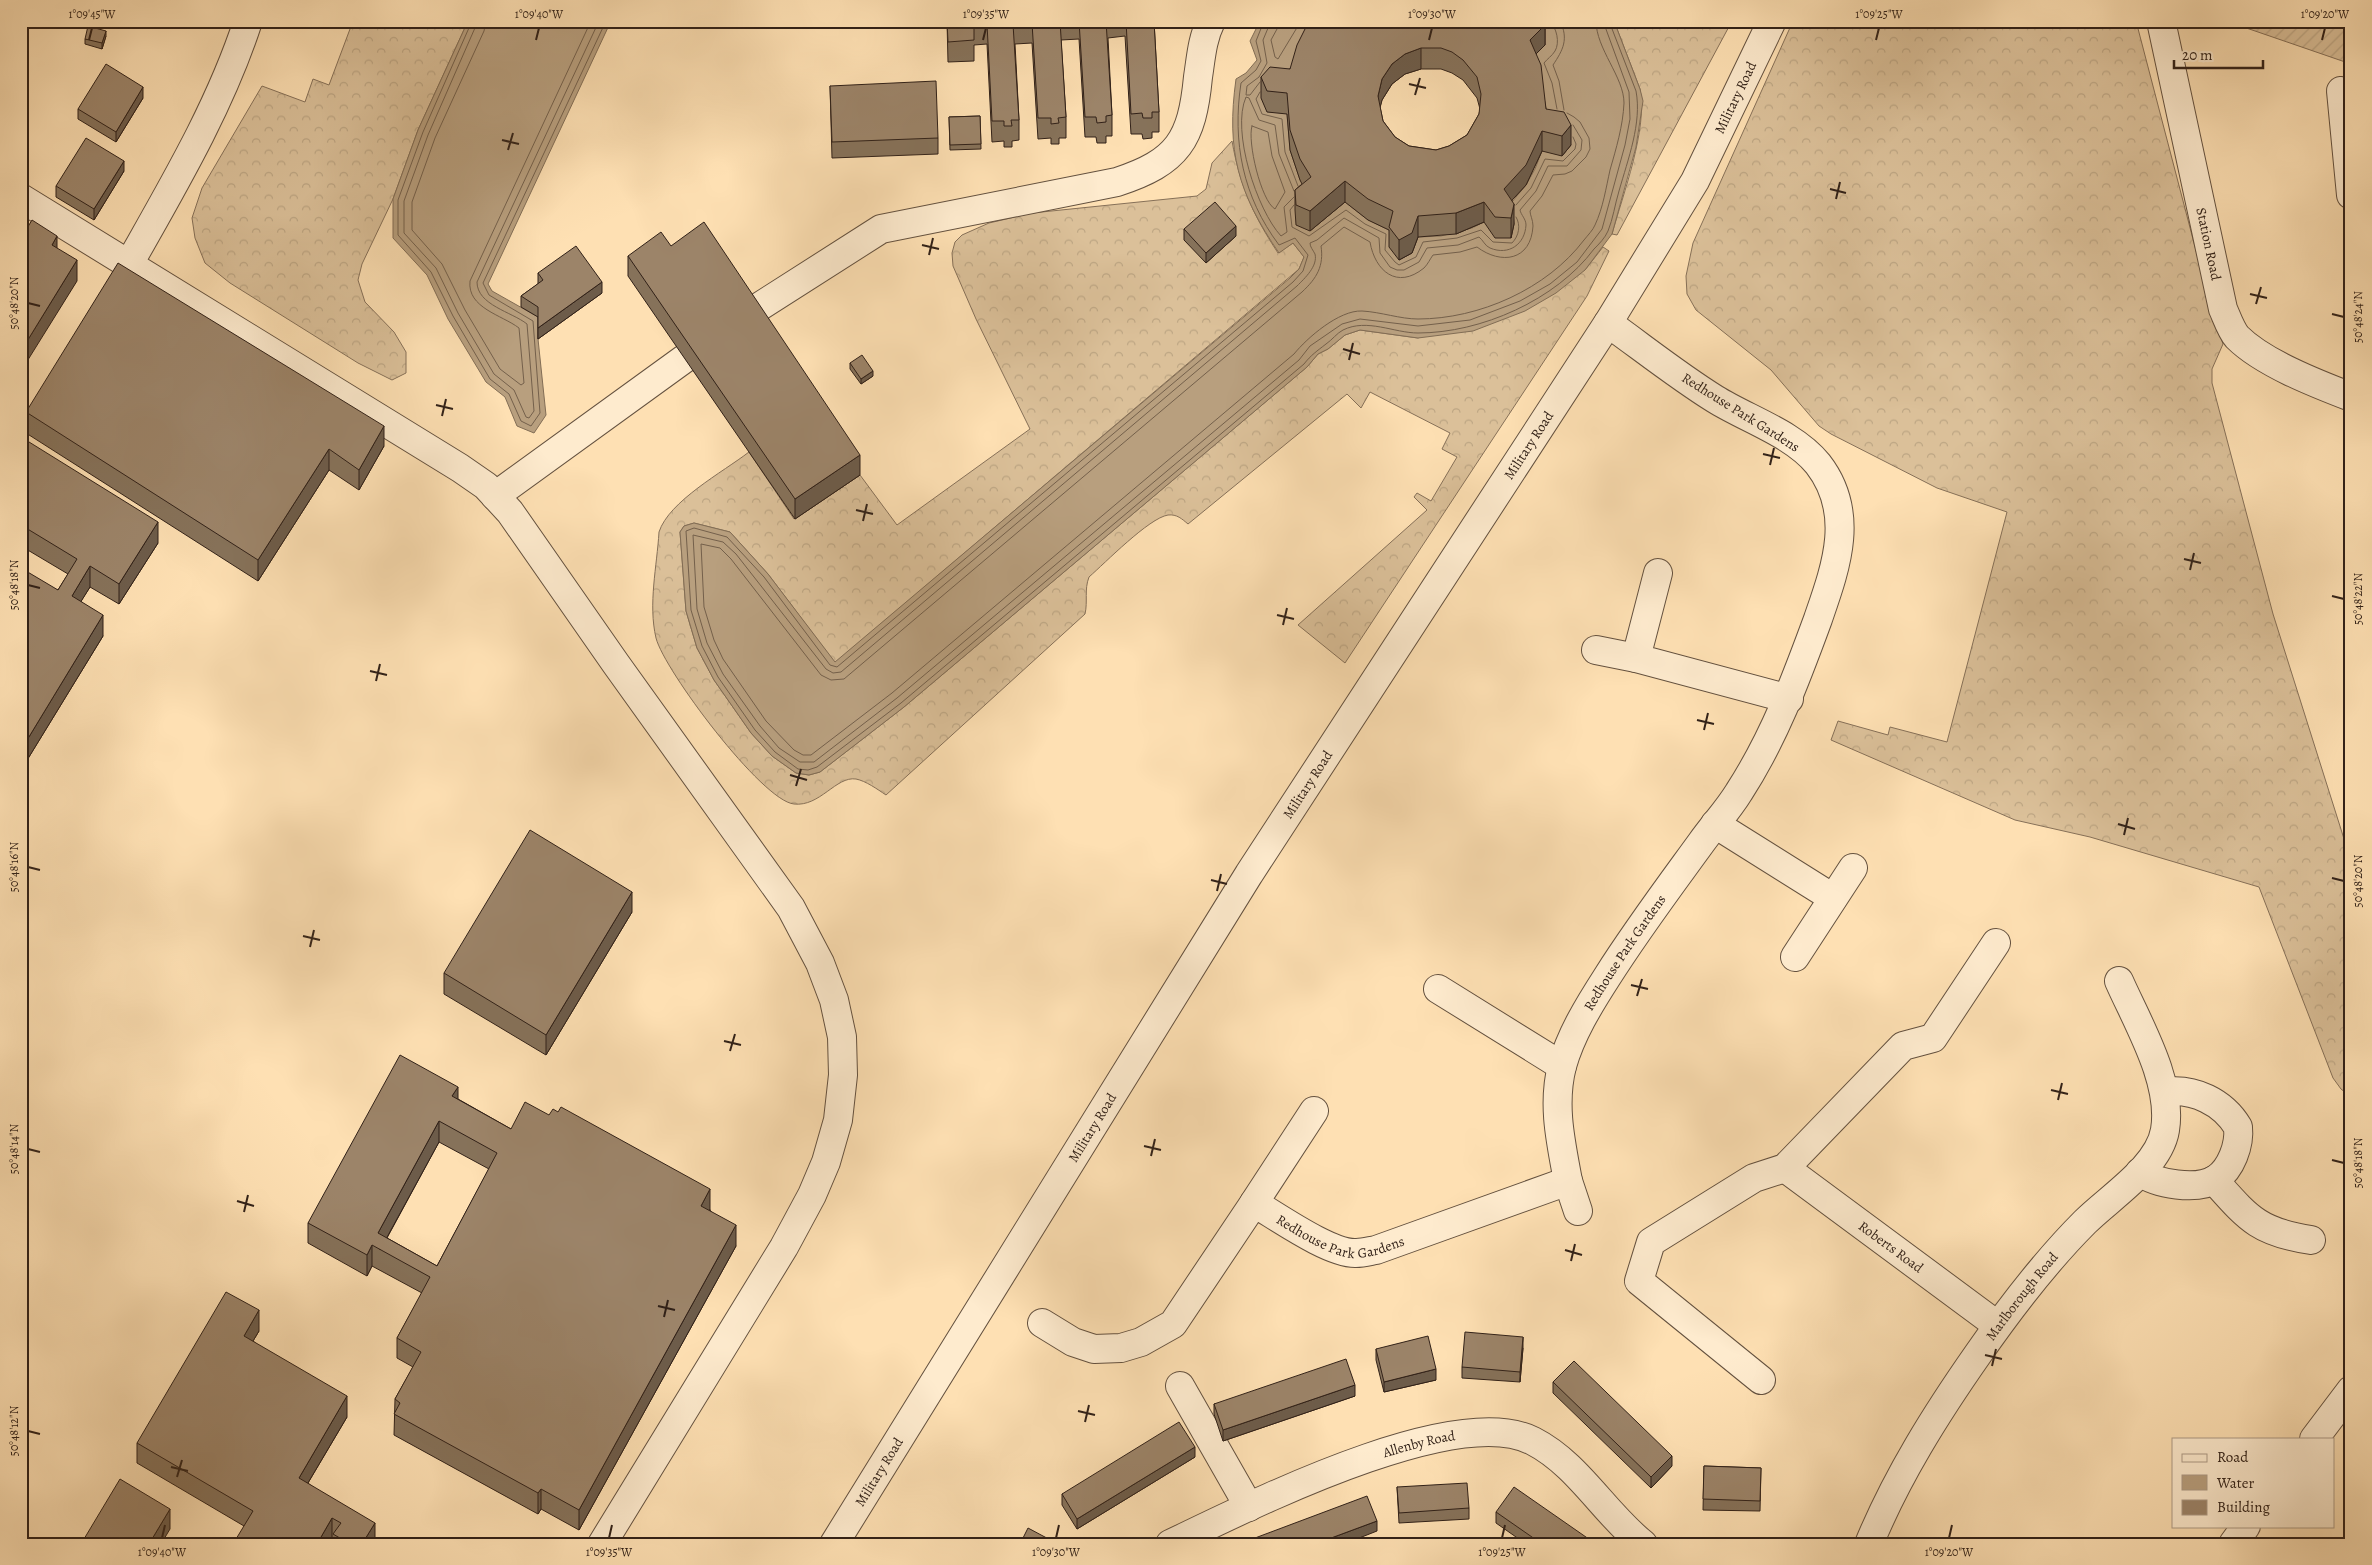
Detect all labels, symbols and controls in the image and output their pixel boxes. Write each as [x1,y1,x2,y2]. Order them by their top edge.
text: 1°09'45"W [68,6,116,22]
text: 1°09'40"W [515,6,564,22]
text: 1°09'35"W [963,6,1010,22]
text: 1°09'30"W [1408,6,1457,22]
text: 1°09'25"W [1855,6,1903,22]
text: 1°09'20"W [2301,6,2350,22]
scale bar [2174,38,2263,70]
text: 20 m [2182,45,2213,65]
street label: Military Road [1710,58,1761,137]
street label: Station Road [2191,206,2226,283]
text: 50°48'20"N [6,276,22,329]
text: 50°48'24"N [2350,291,2366,343]
street label: Redhouse Park Gardens [1678,368,1803,456]
street label: Military Road [1500,407,1558,483]
text: 50°48'18"N [6,559,22,610]
text: 50°48'22"N [2350,573,2366,625]
street label: Military Road [1279,746,1337,823]
text: 50°48'16"N [6,841,22,892]
text: 50°48'20"N [2350,854,2366,907]
street label: Redhouse Park Gardens [1579,891,1670,1014]
street label: Military Road [1064,1089,1121,1166]
text: 50°48'14"N [6,1123,22,1174]
text: 50°48'18"N [2350,1137,2366,1188]
street label: Redhouse Park Gardens [1273,1210,1407,1263]
street label: Roberts Road [1855,1217,1927,1278]
street label: Marlborough Road [1981,1248,2063,1344]
text: 50°48'12"N [6,1405,22,1456]
street label: Allenby Road [1380,1426,1457,1463]
street label: Military Road [851,1433,908,1510]
legend [2172,1438,2334,1528]
text: Road [2217,1447,2249,1467]
text: Water [2216,1473,2254,1493]
text: Building [2217,1497,2270,1517]
text: 1°09'40"W [138,1544,187,1560]
text: 1°09'35"W [586,1544,633,1560]
text: 1°09'30"W [1032,1544,1081,1560]
text: 1°09'25"W [1478,1544,1526,1560]
text: 1°09'20"W [1925,1544,1974,1560]

